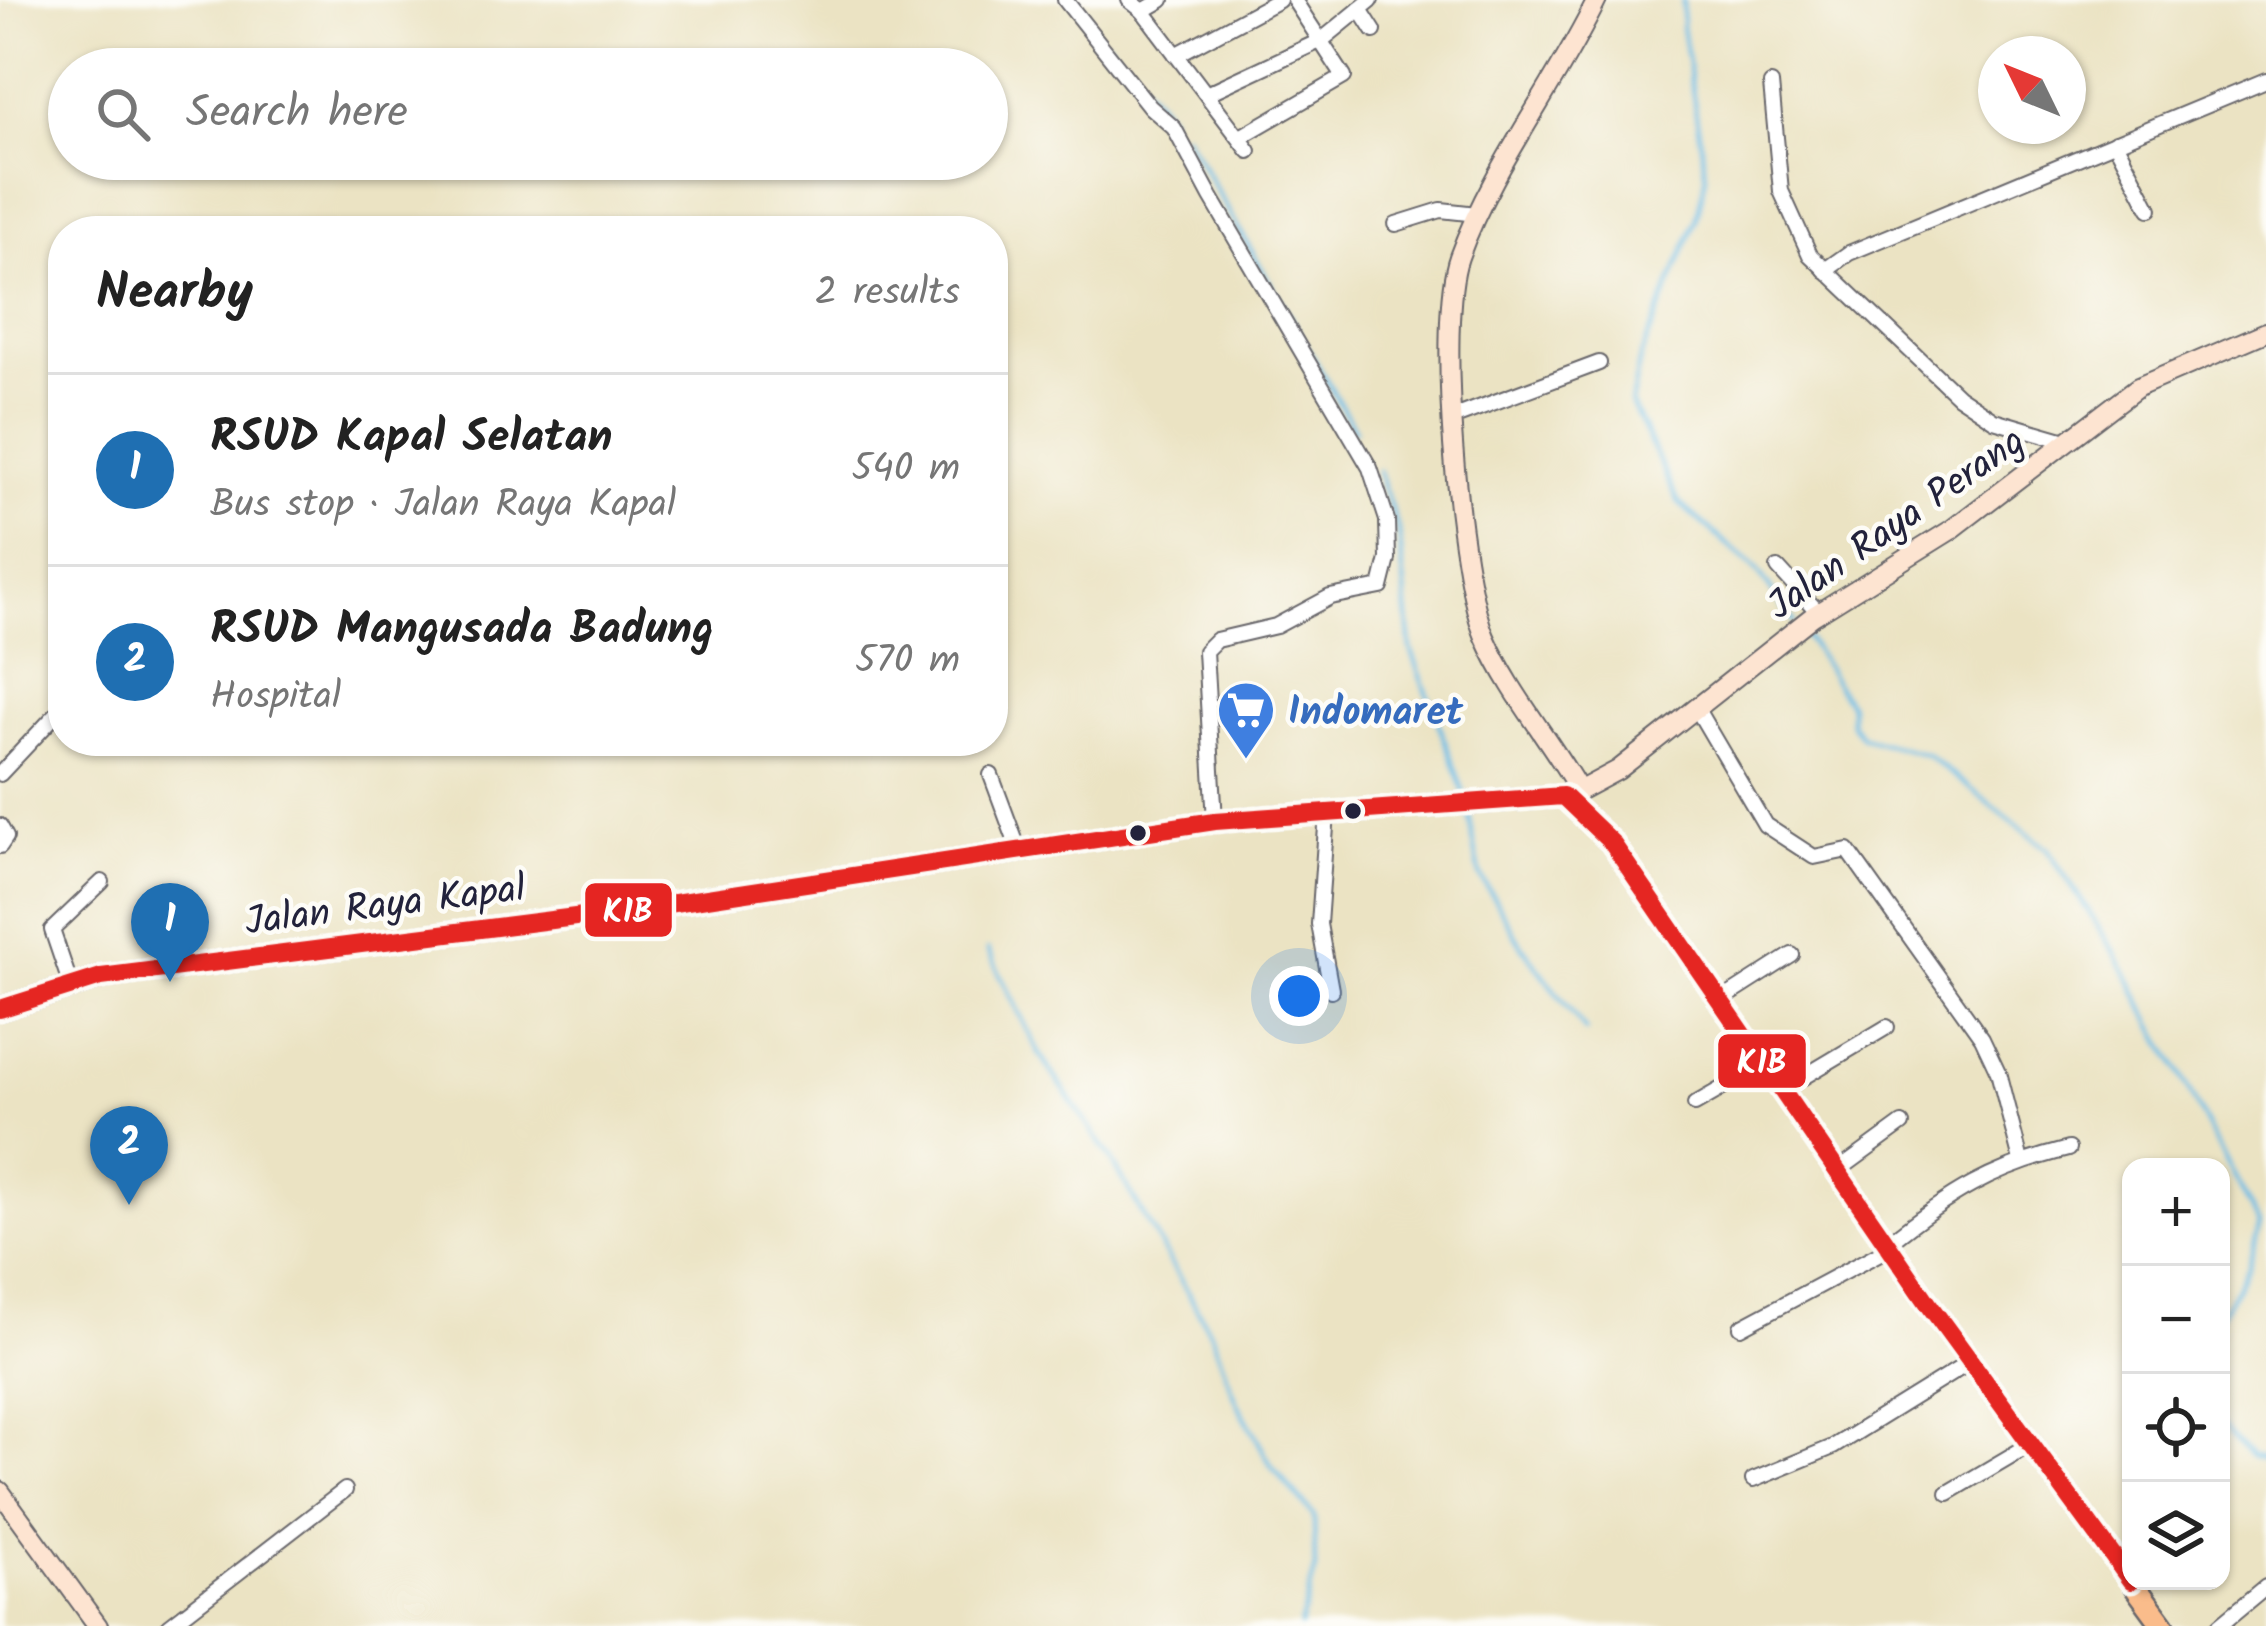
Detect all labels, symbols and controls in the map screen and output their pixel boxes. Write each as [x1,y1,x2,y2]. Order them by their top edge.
north arrow [1978,36,2086,144]
search box [48,48,1008,180]
text: Search here [186,78,408,150]
icon: search [90,81,156,147]
text: Nearby [96,254,253,335]
text: 2 results [815,263,960,325]
text: RSUD Kapal Selatan [210,403,612,475]
street label: Jalan Raya Perang [1755,413,2039,638]
text: 1 [129,439,141,501]
text: 540 m [851,439,960,501]
text: Bus stop · Jalan Raya Kapal [210,475,676,537]
text: RSUD Mangusada Badung [210,595,714,667]
text: 2 [124,631,146,693]
text: 570 m [855,631,960,693]
text: Hospital [210,667,341,729]
supermarket icon: Indomaret [1215,679,1277,761]
place label: Indomaret [1288,683,1463,745]
unlabelled marker [1342,800,1364,822]
unlabelled marker [1127,822,1149,844]
street label: Jalan Raya Kapal [242,859,529,955]
line badge: K1B [583,881,674,939]
pin: 1 [131,883,209,982]
text: K1B [603,887,653,940]
your location [1269,966,1329,1026]
line badge: K1B [1716,1032,1808,1090]
text: K1B [1737,1038,1787,1091]
pin: 2 [90,1106,168,1205]
map controls [2122,1158,2230,1590]
button: + [2122,1158,2230,1266]
button: − [2122,1266,2230,1374]
button: locate [2122,1374,2230,1482]
button: layers [2122,1482,2230,1590]

